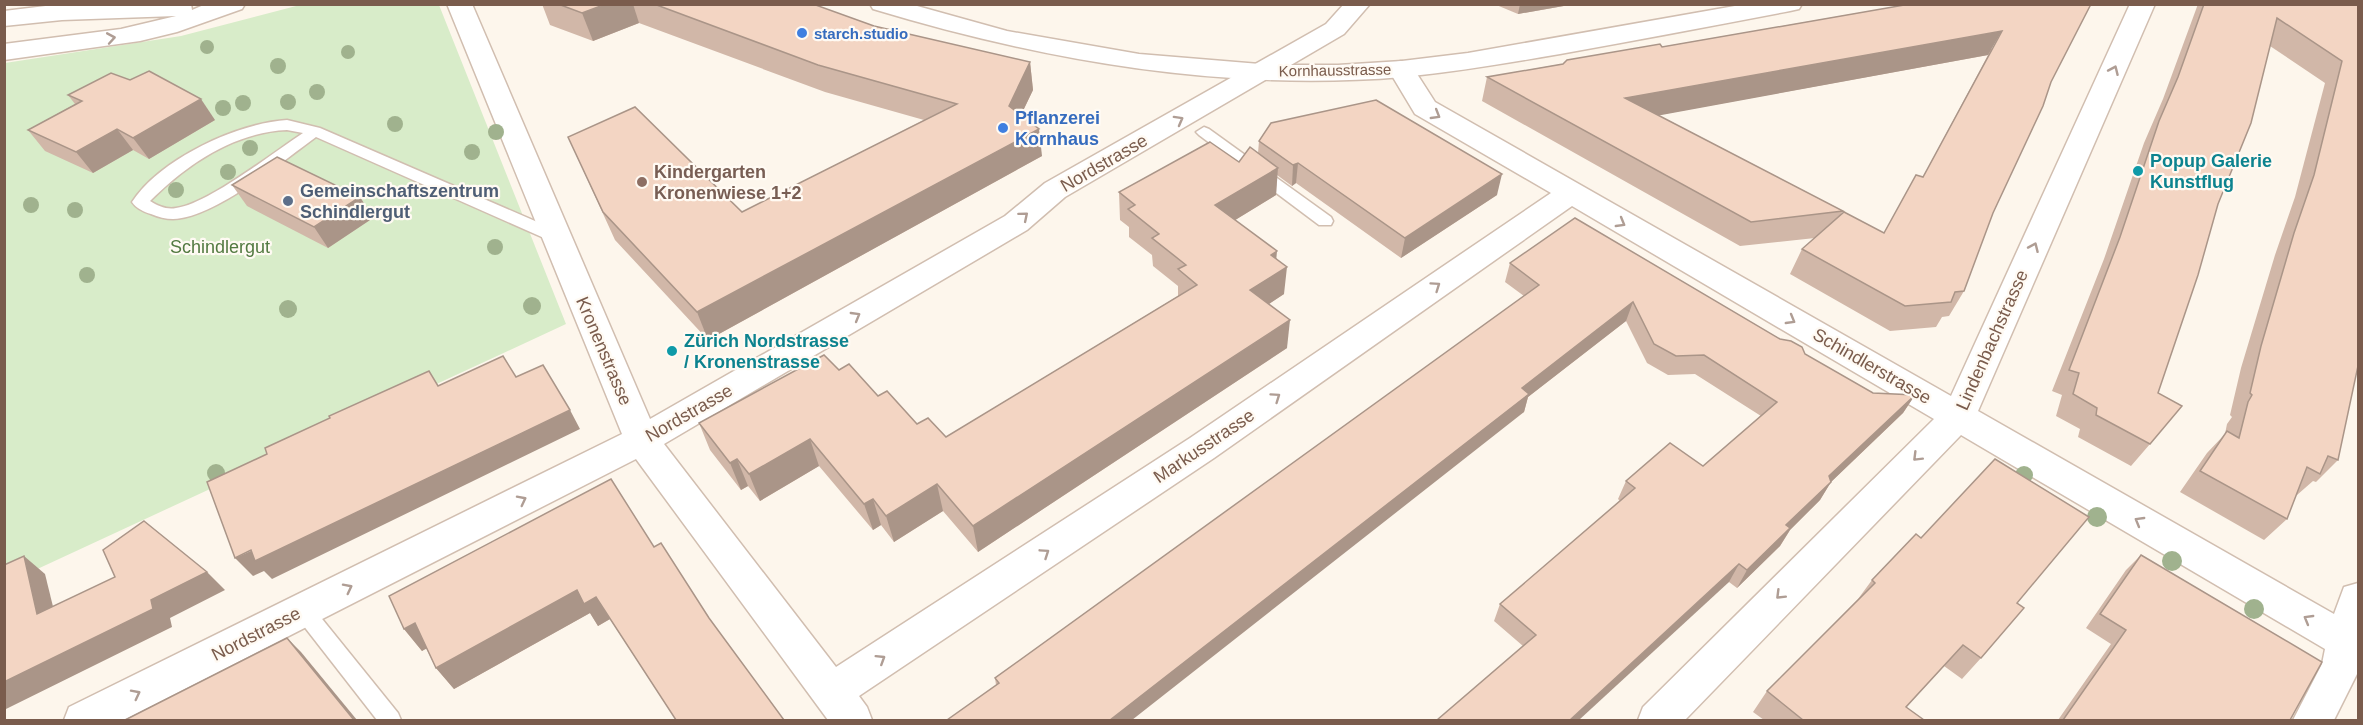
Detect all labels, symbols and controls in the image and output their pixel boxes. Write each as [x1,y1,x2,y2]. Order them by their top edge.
place label: starch.studio [814,25,908,42]
marker: starch.studio [795,26,809,40]
one-way arrow [106,32,116,45]
street label: Kornhausstrasse [1279,61,1391,79]
one-way arrow [2107,65,2119,76]
one-way arrow [1430,107,1440,119]
place label: Pflanzerei Kornhaus [1015,108,1100,149]
one-way arrow [1173,116,1183,127]
marker: Pflanzerei Kornhaus [996,121,1010,135]
street label: Nordstrasse [1057,130,1151,196]
place label: Popup Galerie Kunstflug [2150,151,2272,192]
place label: Kindergarten Kronenwiese 1+2 [654,162,802,203]
marker: Popup Galerie Kunstflug [2131,164,2145,178]
marker: Kindergarten Kronenwiese 1+2 [635,175,649,189]
place label: Gemeinschaftszentrum Schindlergut [300,181,499,222]
marker: Gemeinschaftszentrum Schindlergut [281,194,295,208]
one-way arrow [1017,213,1028,224]
one-way arrow [1615,216,1625,227]
park label: Schindlergut [170,237,270,257]
one-way arrow [2027,243,2039,254]
street label: Lindenbachstrasse [1952,267,2032,413]
one-way arrow [1430,282,1441,293]
street label: Kronenstrasse [572,294,636,408]
one-way arrow [850,311,860,323]
one-way arrow [1784,313,1795,324]
street label: Schindlerstrasse [1809,324,1935,408]
place label: Zürich Nordstrasse / Kronenstrasse [684,331,849,372]
marker: Zürich Nordstrasse / Kronenstrasse [665,344,679,358]
street label: Nordstrasse [642,380,736,446]
one-way arrow [1269,393,1280,404]
street label: Markusstrasse [1150,405,1258,487]
one-way arrow [1913,449,1924,460]
one-way arrow [516,496,527,508]
one-way arrow [2135,517,2145,528]
one-way arrow [1038,549,1049,560]
one-way arrow [341,583,352,595]
one-way arrow [1776,588,1787,599]
street label: Nordstrasse [208,603,304,665]
one-way arrow [2304,615,2314,626]
one-way arrow [875,655,885,667]
one-way arrow [130,690,140,701]

